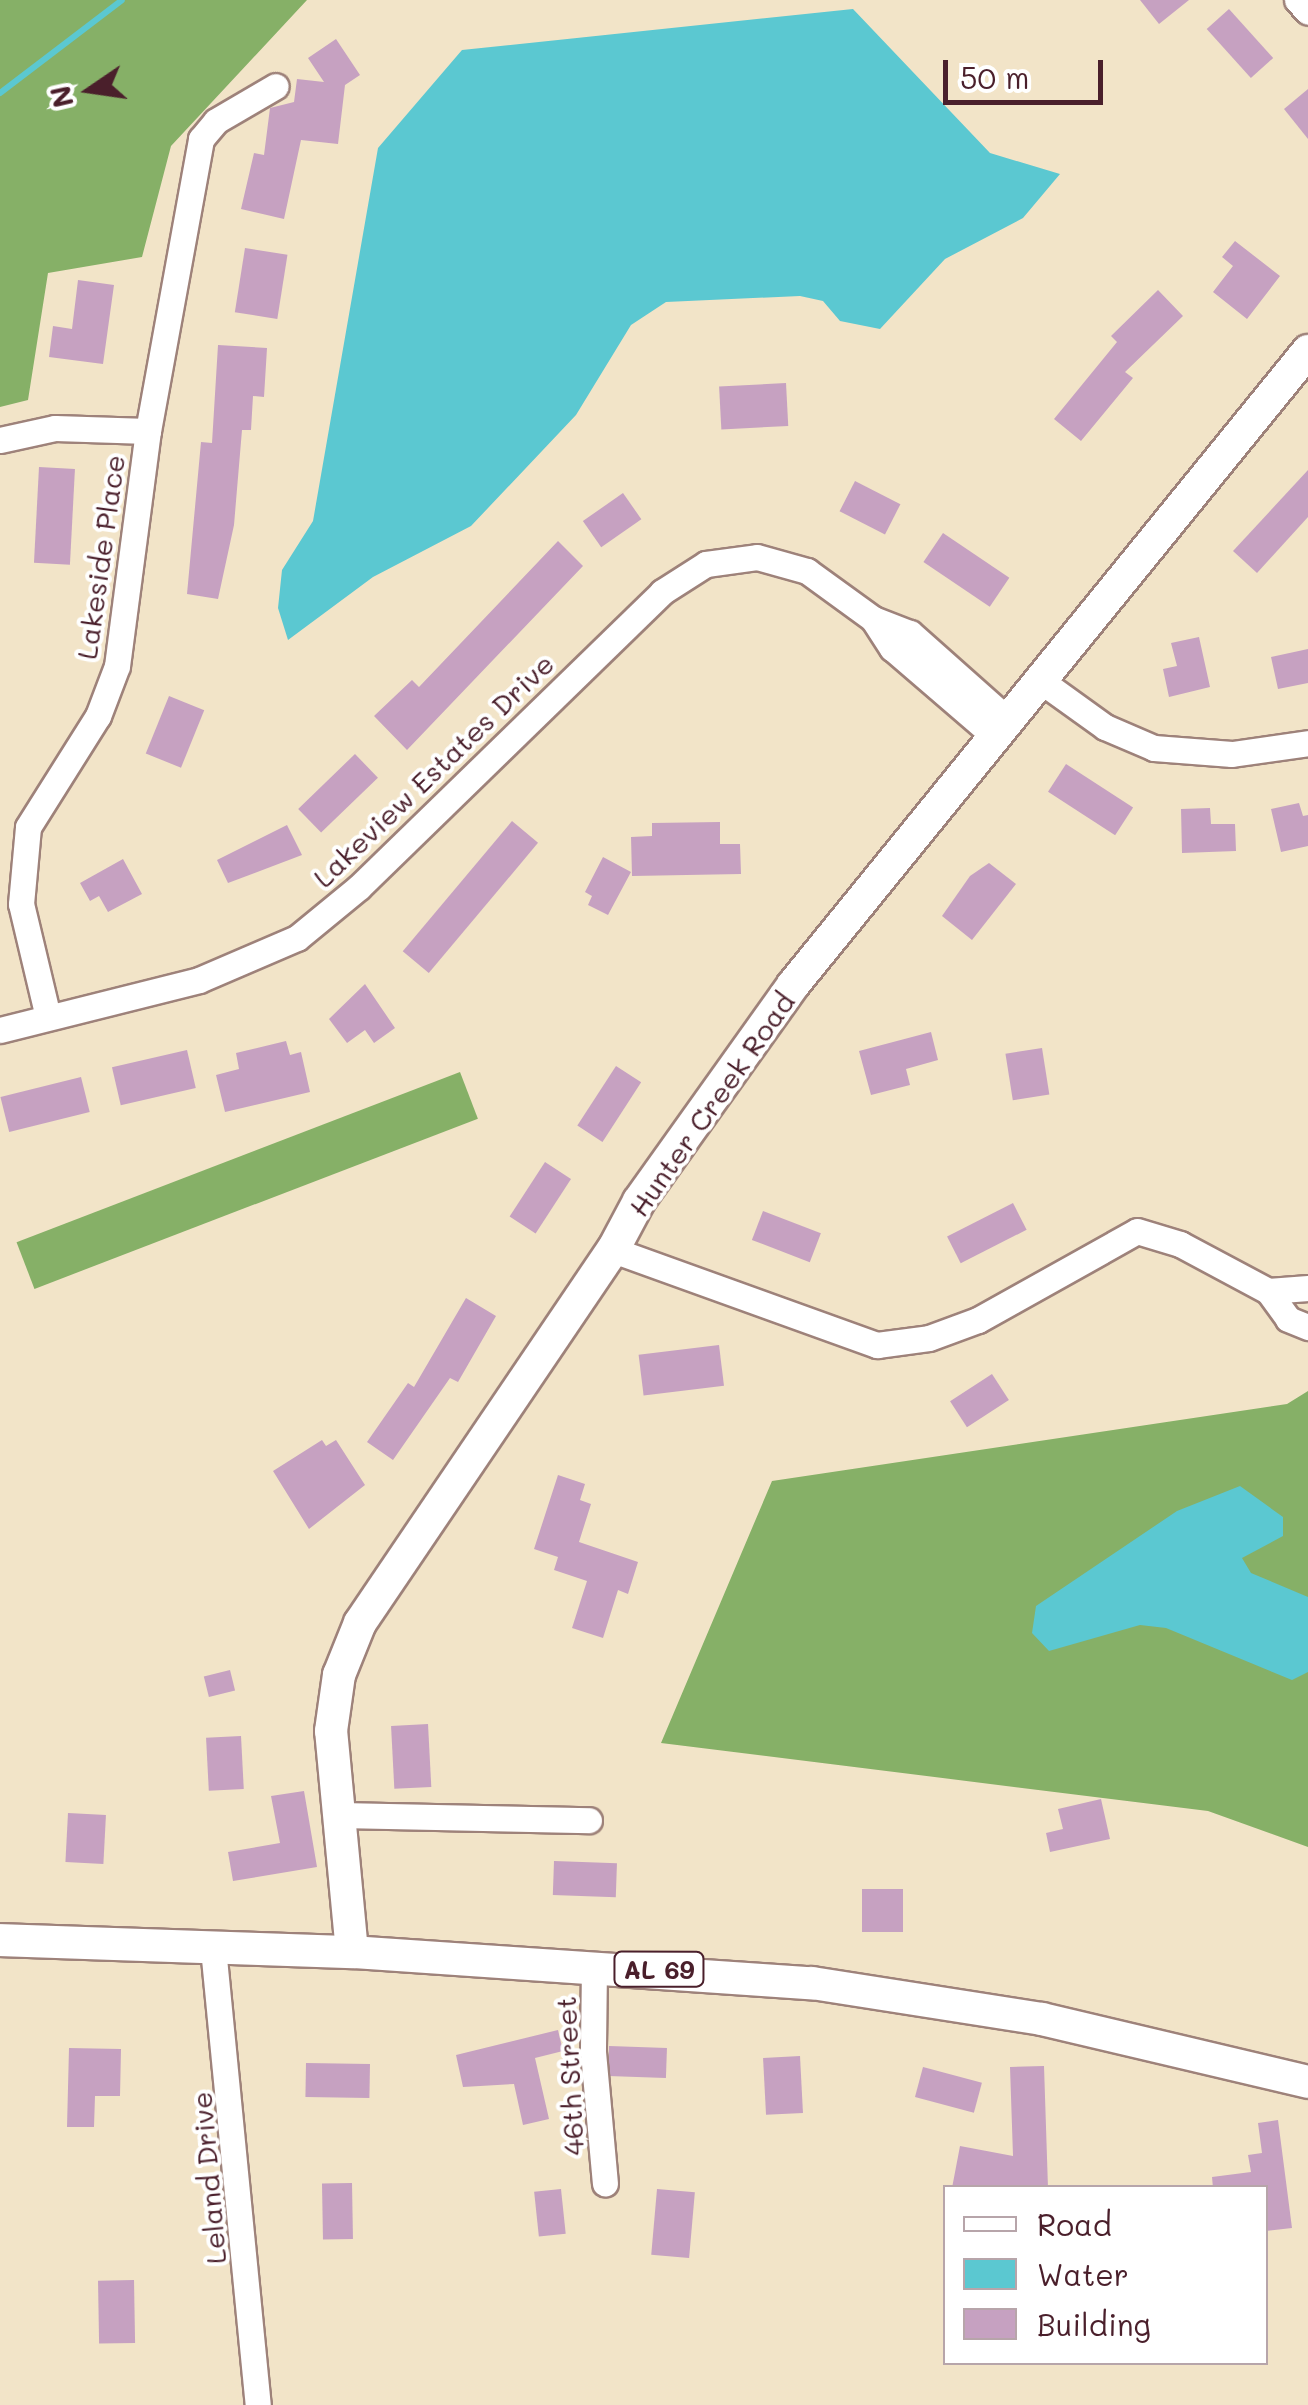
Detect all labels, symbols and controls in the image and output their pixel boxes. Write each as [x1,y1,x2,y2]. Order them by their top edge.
north arrow [40,40,140,140]
scale bar [948,40,1108,102]
text: 50 m [960,57,1030,97]
text: N [41,82,81,111]
street label: Lakeside Place [69,453,131,661]
street label: Lakeview Estates Drive [306,646,560,894]
street label: Hunter Creek Road [621,986,801,1222]
road number: AL 69 [612,1949,706,1989]
street label: 46th Street [548,1995,590,2157]
street label: Leland Drive [184,2090,232,2266]
legend [943,2185,1268,2365]
text: Road [1037,2204,1112,2244]
text: Water [1037,2254,1129,2294]
text: Building [1037,2304,1151,2344]

